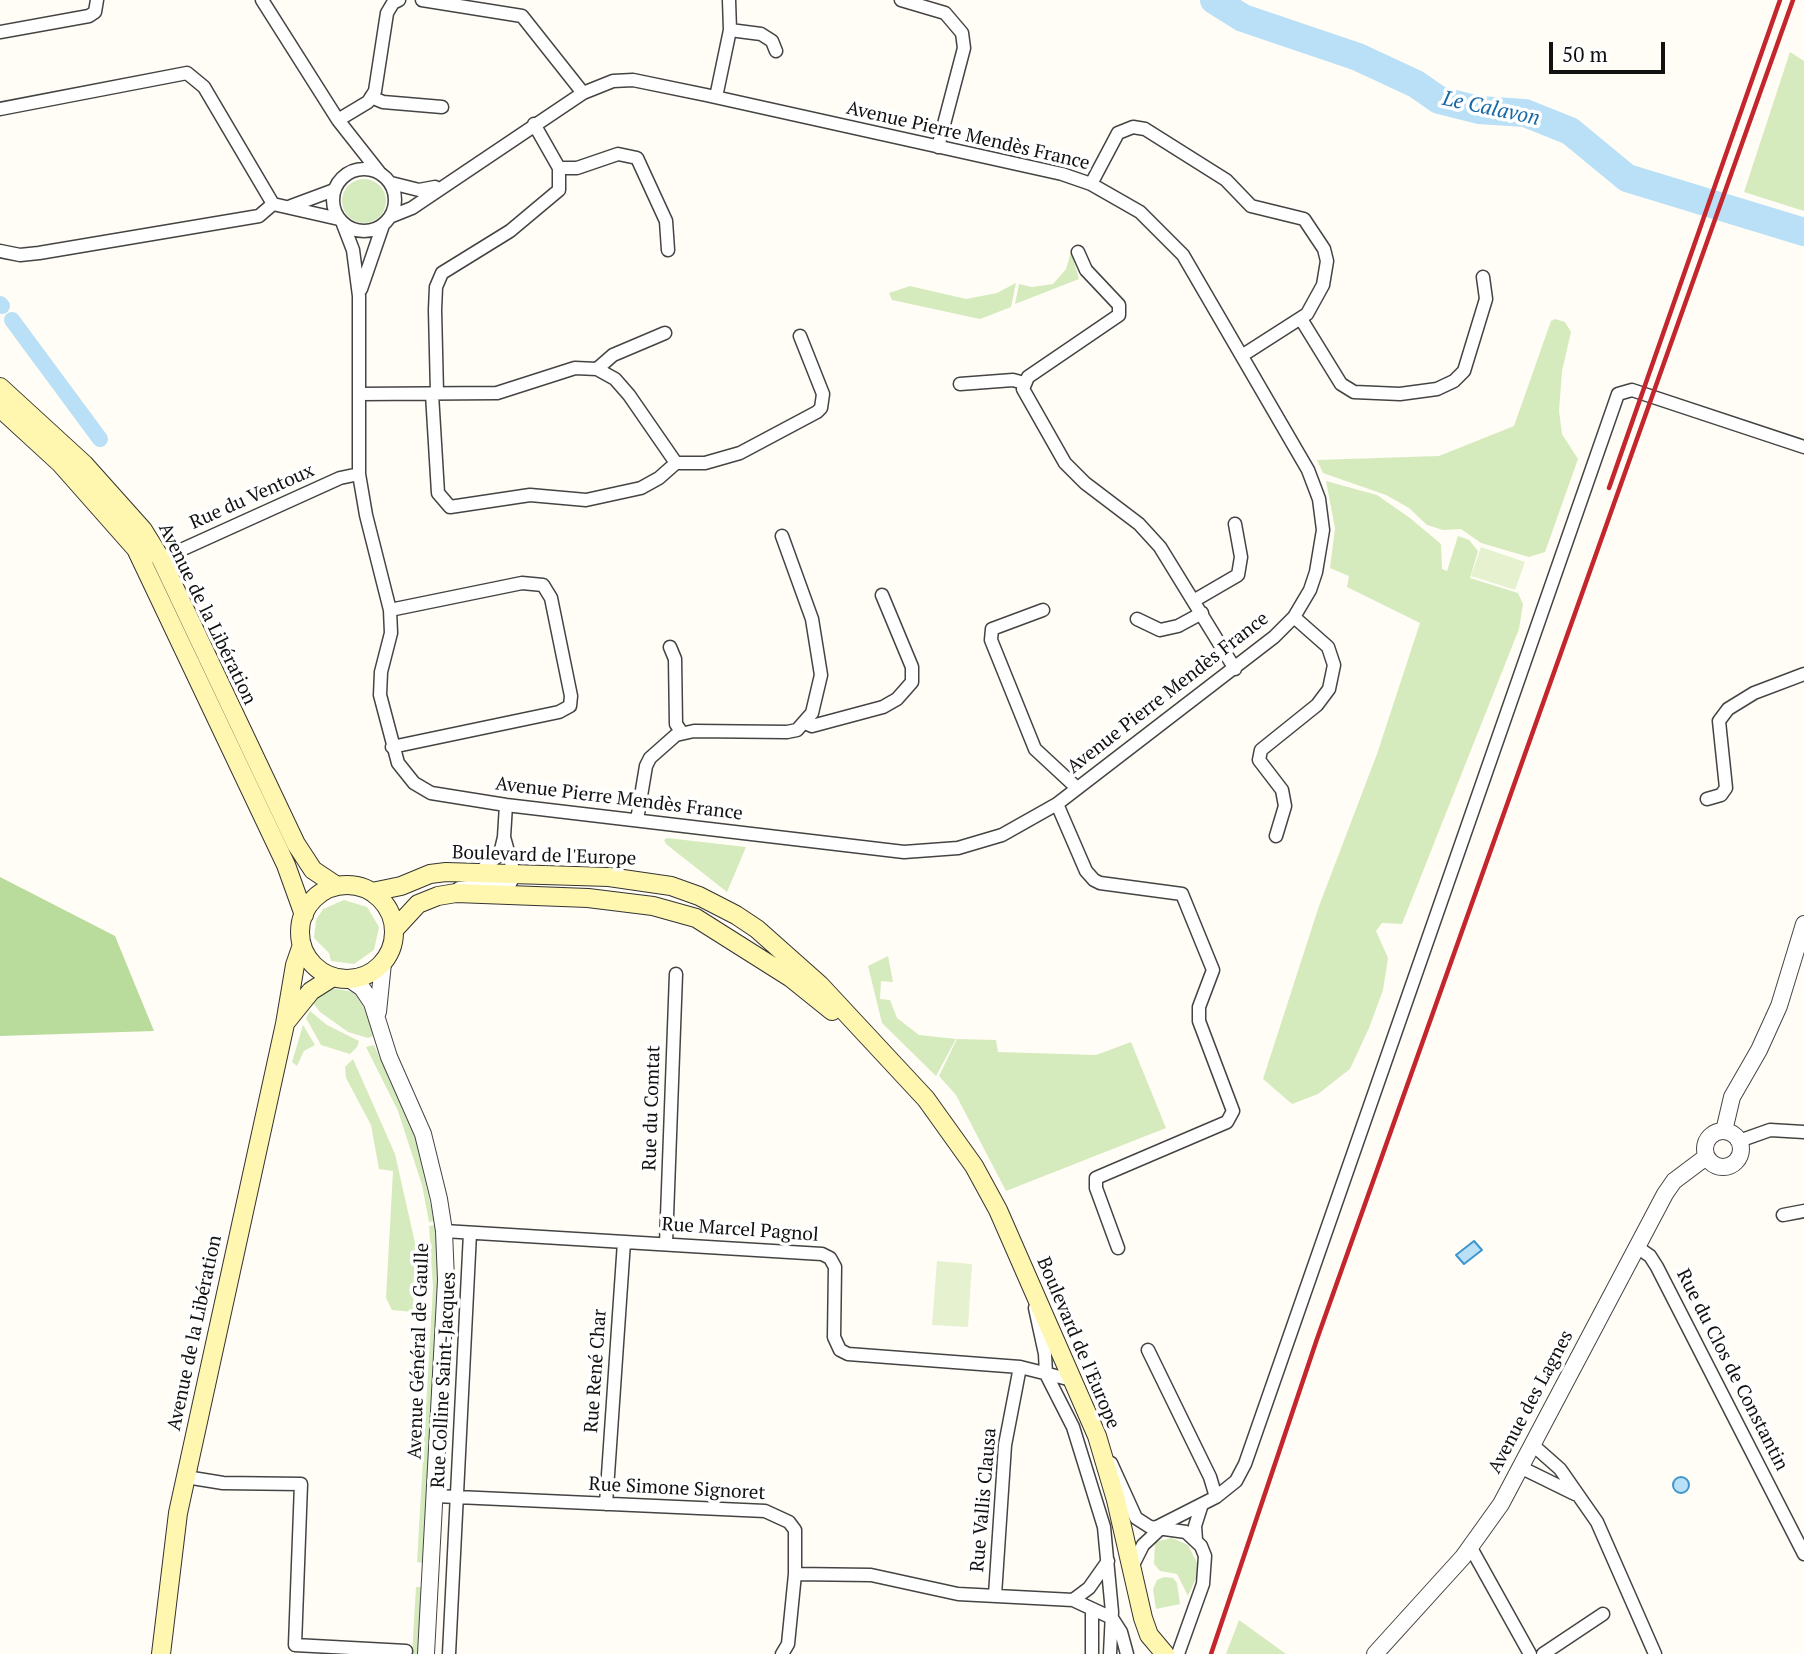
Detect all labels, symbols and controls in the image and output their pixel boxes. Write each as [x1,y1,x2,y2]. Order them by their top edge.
scale bar [1552,28,1668,72]
text: 50 m [1562,40,1608,68]
water label: Le Calavon [1440,86,1542,132]
street label: Avenue Pierre Mendès France [844,97,1092,175]
street label: Rue du Ventoux [186,459,318,535]
street label: Avenue de la Libération [153,520,261,708]
street label: Avenue Pierre Mendès France [1063,607,1273,779]
street label: Avenue Pierre Mendès France [494,773,744,825]
street label: Boulevard de l'Europe [451,841,637,871]
street label: Rue du Comtat [638,1045,666,1171]
street label: Rue Marcel Pagnol [661,1213,819,1247]
street label: Avenue de la Libération [163,1233,227,1433]
street label: Avenue Général de Gaulle [404,1242,434,1460]
street label: Boulevard de l'Europe [1031,1254,1125,1432]
street label: Rue du Clos de Constantin [1671,1265,1793,1475]
street label: Rue Colline Saint-Jacques [427,1271,461,1489]
street label: Rue René Char [580,1308,612,1434]
street label: Avenue des Lagnes [1484,1327,1578,1477]
street label: Rue Vallis Clausa [966,1427,1002,1573]
street label: Rue Simone Signoret [588,1473,766,1505]

